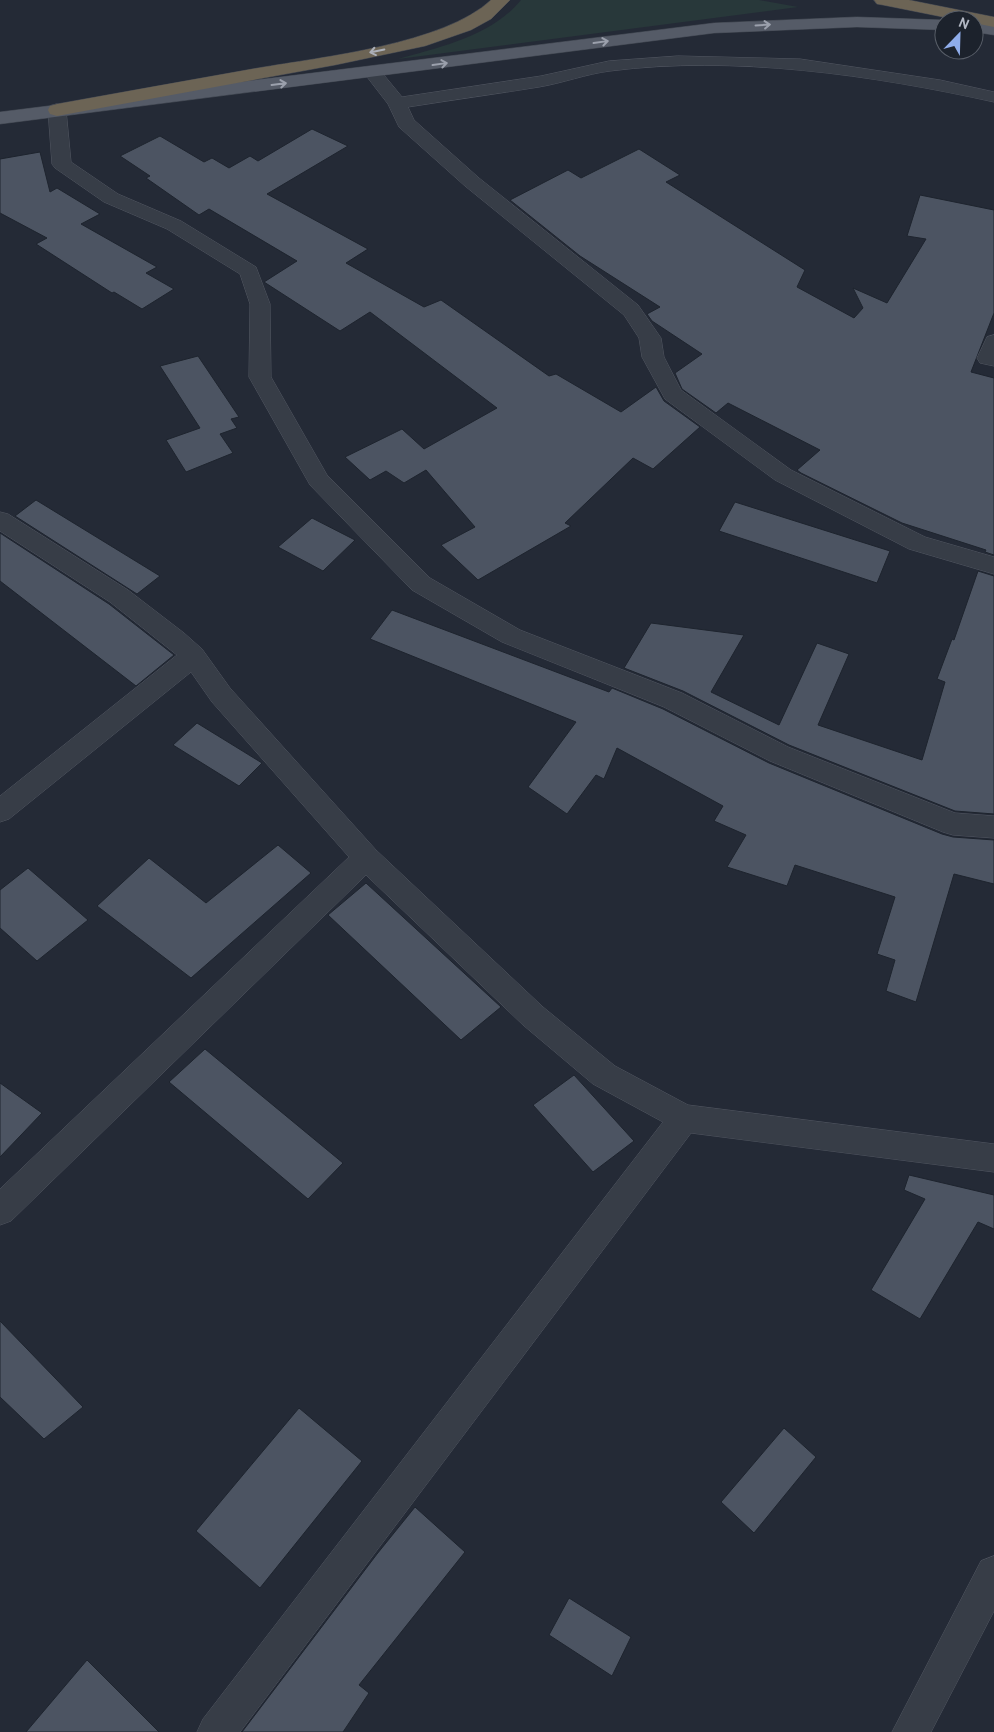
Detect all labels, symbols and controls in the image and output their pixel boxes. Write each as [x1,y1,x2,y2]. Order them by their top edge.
north arrow [934,10,984,60]
text: N [956,15,971,34]
one-way arrow [755,20,771,29]
one-way arrow [593,37,609,47]
one-way arrow [370,47,386,56]
one-way arrow [432,59,448,69]
one-way arrow [271,79,287,89]

